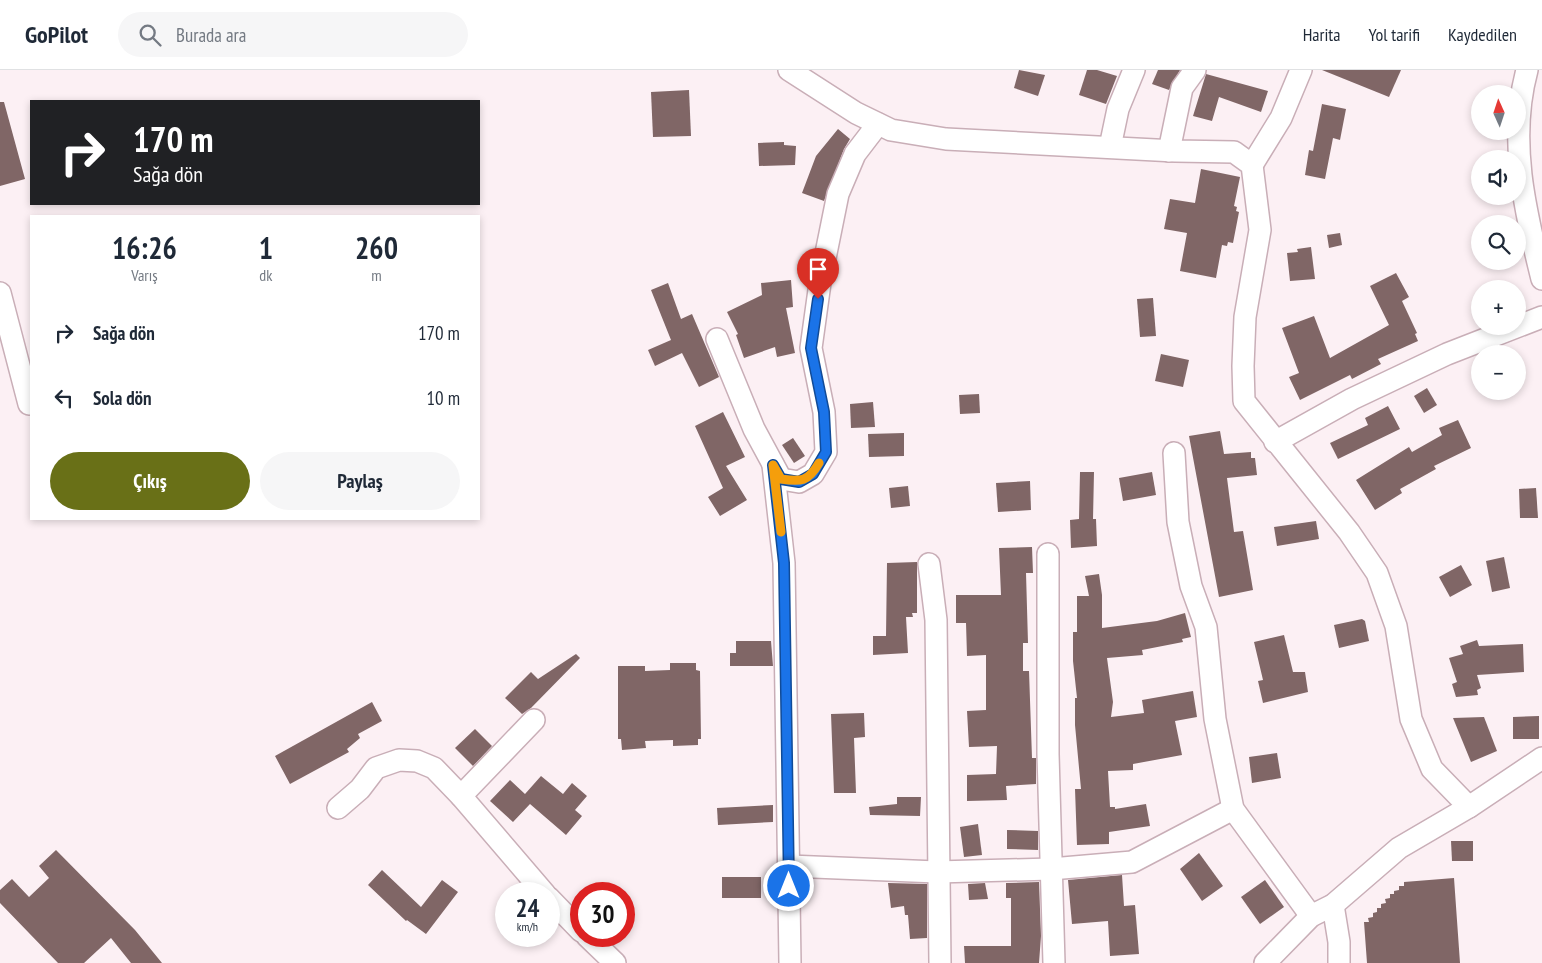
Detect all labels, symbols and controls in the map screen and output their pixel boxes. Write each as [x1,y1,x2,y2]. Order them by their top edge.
search box [118,12,468,57]
text: GoPilot [25,19,88,50]
icon: search [136,21,164,49]
text: Burada ara [176,23,246,47]
text: Harita [1303,23,1341,46]
text: Yol tarifi [1369,23,1420,46]
text: Kaydedilen [1448,23,1517,46]
north arrow [1471,85,1526,140]
map controls [1471,85,1526,400]
text: 170 m [133,116,214,162]
icon: right [50,120,115,185]
button: sound [1471,150,1526,205]
text: Sağa dön [133,160,203,188]
button: search [1471,215,1526,270]
text: 16:26 [112,228,177,267]
text: 1 [259,228,273,267]
text: 260 [355,228,398,267]
pin [797,248,839,299]
icon: arrive [804,255,832,283]
text: Varış [131,265,158,285]
text: dk [259,265,272,285]
text: m [371,265,382,285]
button: + [1471,280,1526,335]
icon: right [50,319,78,347]
text: Sağa dön [93,321,155,345]
text: 170 m [418,321,460,345]
button: − [1471,345,1526,400]
icon: left [50,384,78,412]
text: Sola dön [93,386,152,410]
text: 10 m [427,386,460,410]
button: Çıkış [50,452,250,510]
button: Paylaş [260,452,460,510]
position arrow [762,859,814,911]
speed limit sign: 30 [570,882,635,947]
text: 24 [516,892,539,924]
text: km/h [517,919,538,934]

